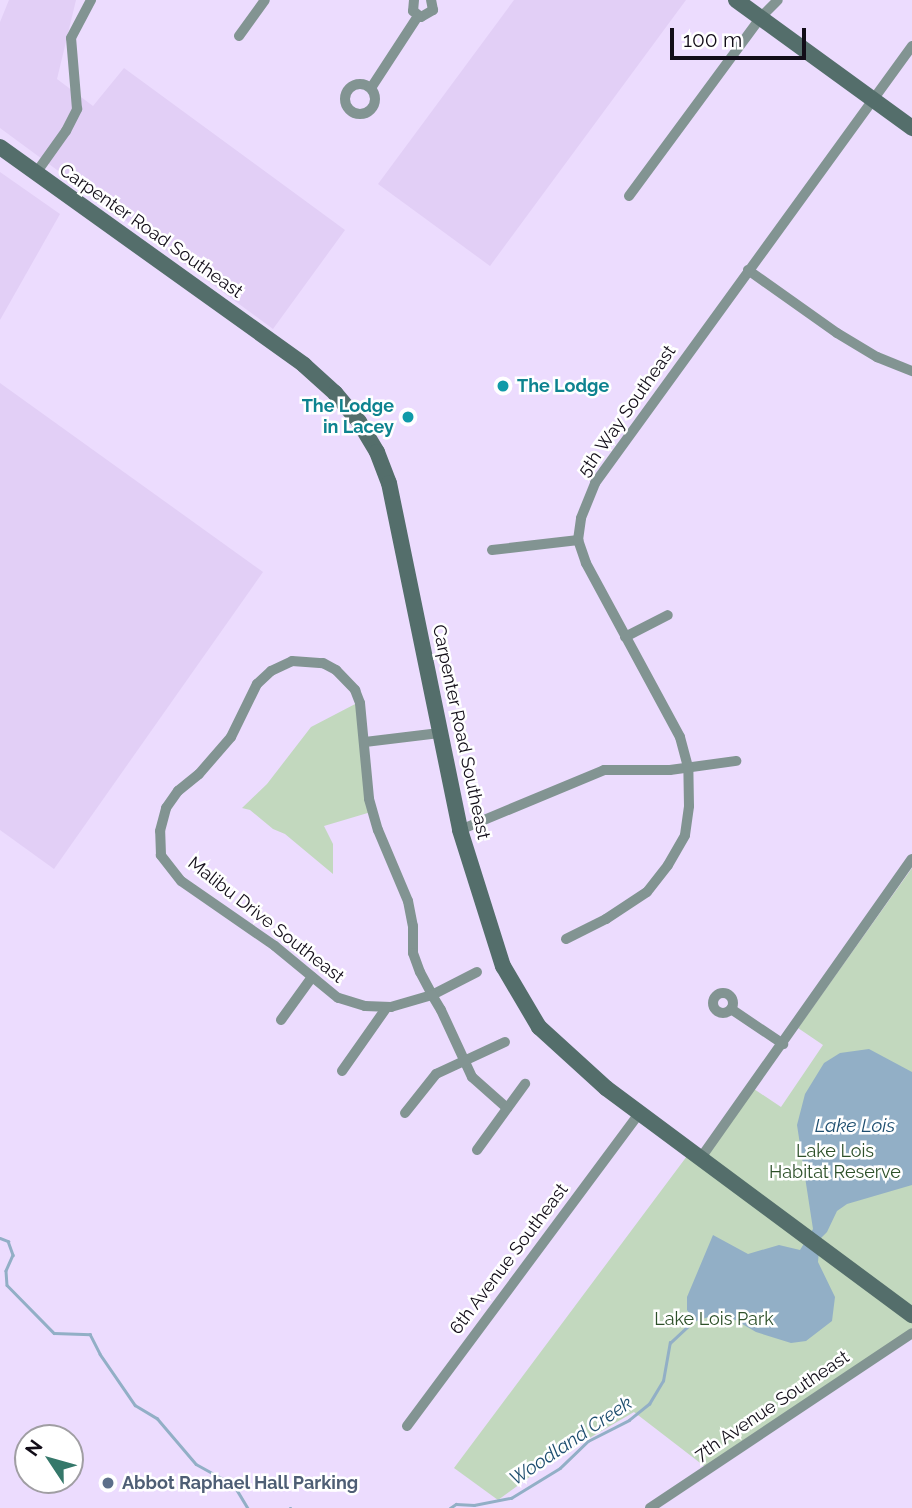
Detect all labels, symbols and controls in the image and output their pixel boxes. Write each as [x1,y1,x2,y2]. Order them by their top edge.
scale bar [674,14,810,58]
text: 100 m [683,27,742,52]
street label: Carpenter Road Southeast [55,159,247,303]
street label: 5th Way Southeast [573,341,681,481]
place label: The Lodge [517,375,609,397]
marker: The Lodge [495,378,511,394]
place label: The Lodge in Lacey [302,396,394,438]
marker: The Lodge in Lacey [400,409,416,425]
street label: Carpenter Road Southeast [428,622,494,842]
street label: Malibu Drive Southeast [184,852,348,988]
water label: Lake Lois [815,1115,895,1137]
park label: Lake Lois Habitat Reserve [769,1141,901,1184]
street label: 6th Avenue Southeast [445,1179,573,1339]
park label: Lake Lois Park [654,1308,774,1330]
street label: 7th Avenue Southeast [690,1346,854,1466]
water label: Woodland Creek [505,1392,637,1490]
north arrow [14,1424,84,1494]
text: N [20,1436,47,1460]
place label: Abbot Raphael Hall Parking [122,1472,359,1494]
marker: Abbot Raphael Hall Parking [100,1475,116,1491]

